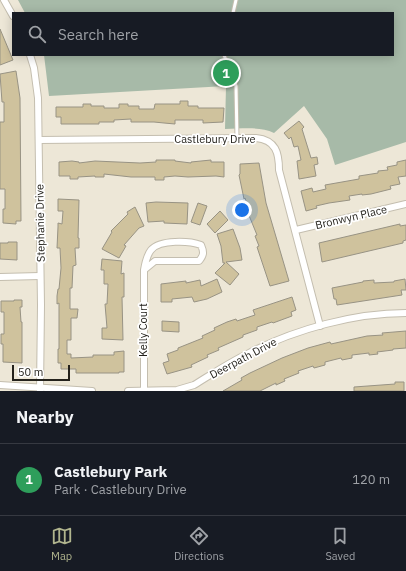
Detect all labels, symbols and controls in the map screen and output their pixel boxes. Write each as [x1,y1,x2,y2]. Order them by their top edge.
search box [12,12,394,56]
icon: search [26,23,48,45]
text: Search here [58,25,138,44]
pin: 1 [213,58,239,88]
street label: Castlebury Drive [174,132,256,146]
street label: Stephanie Drive [32,184,48,262]
your location [232,200,252,220]
street label: Bronwyn Place [314,202,388,232]
street label: Kelly Court [136,303,150,357]
street label: Deerpath Drive [207,334,279,382]
scale bar [12,363,70,382]
text: 50 m [18,365,43,379]
text: Nearby [16,406,74,428]
text: Castlebury Park [54,462,167,481]
text: 1 [25,471,33,488]
text: 120 m [352,471,390,488]
text: Park · Castlebury Drive [54,481,187,498]
tab: Map [51,525,73,563]
tab: Directions [174,525,224,563]
tab: Saved [325,525,355,563]

